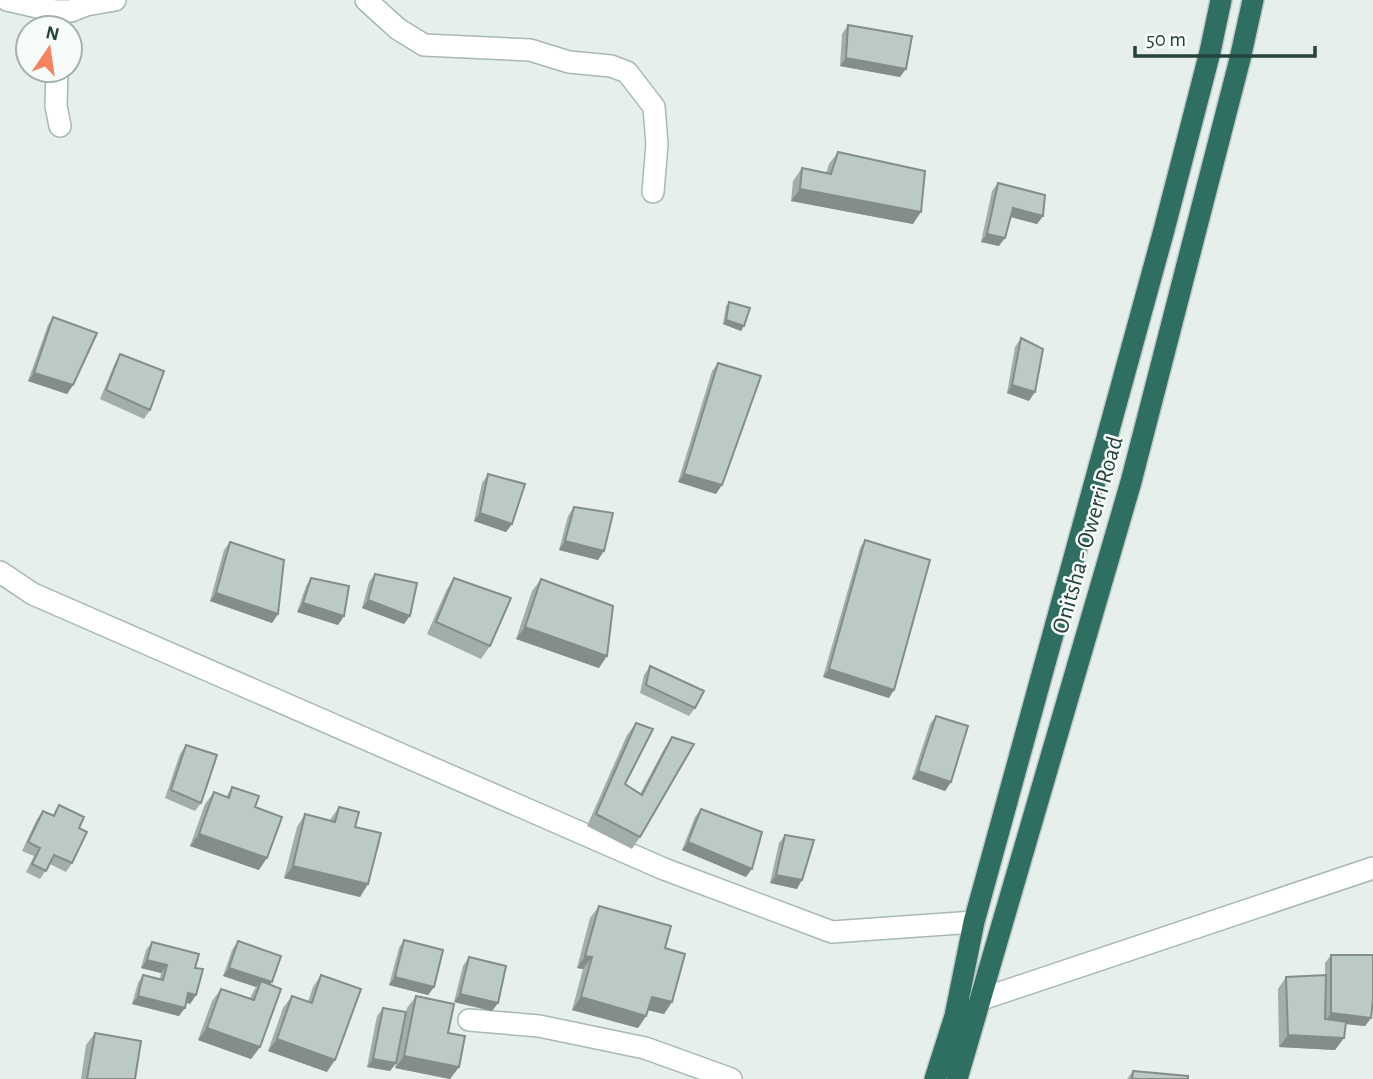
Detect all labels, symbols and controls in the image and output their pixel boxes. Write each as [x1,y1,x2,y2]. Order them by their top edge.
north arrow [14,14,84,84]
scale bar [1135,14,1315,58]
text: N [44,23,61,45]
text: 50 m [1146,29,1186,50]
street label: Onitsha - Owerri Road [1048,434,1128,636]

